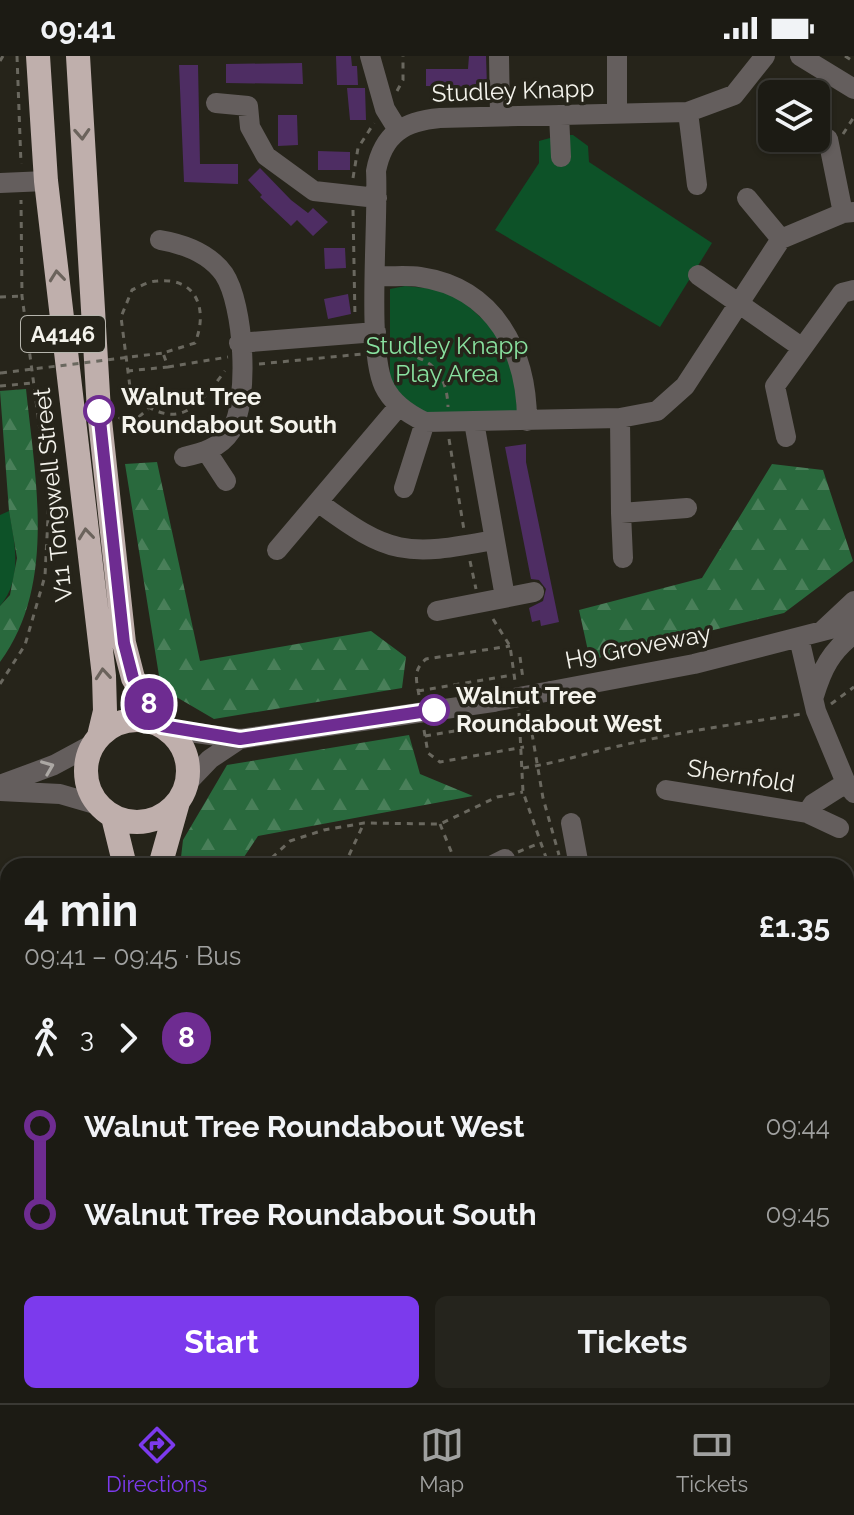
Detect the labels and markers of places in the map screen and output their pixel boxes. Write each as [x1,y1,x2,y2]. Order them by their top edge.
place label: Walnut Tree Roundabout South [121,382,337,439]
marker: Walnut Tree Roundabout South [84,396,114,426]
place label: Walnut Tree Roundabout West [456,681,662,738]
marker: Walnut Tree Roundabout West [419,695,449,725]

